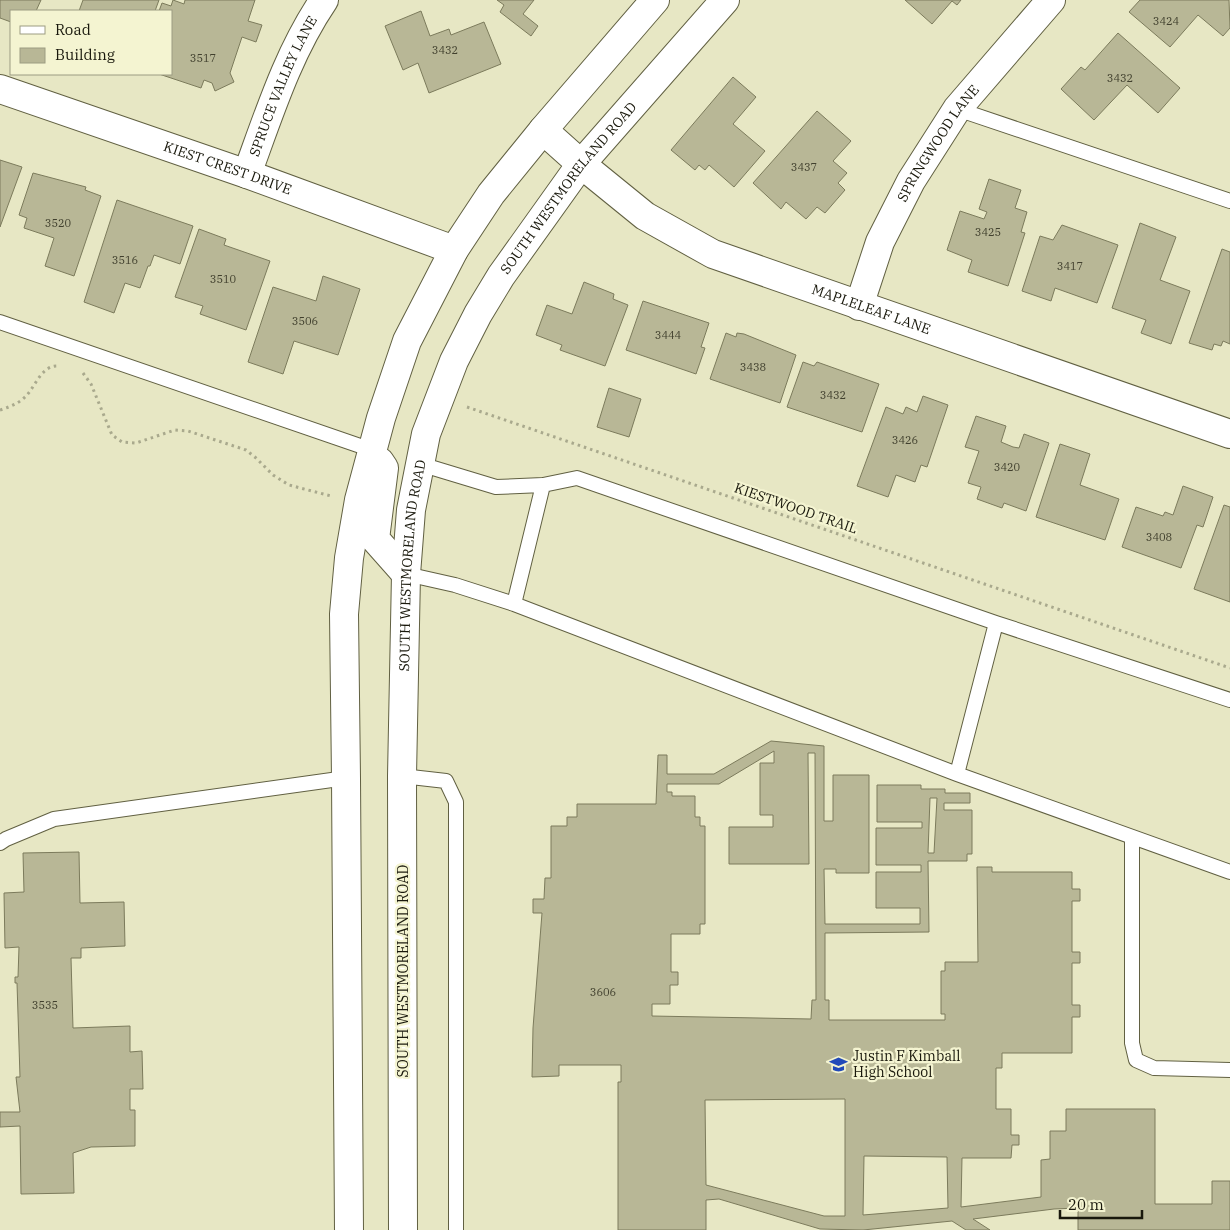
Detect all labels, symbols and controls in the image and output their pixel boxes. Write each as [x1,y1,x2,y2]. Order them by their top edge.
legend [10,10,172,75]
street label: SPRUCE VALLEY LANE [245,12,321,159]
house number: 3424 [1153,14,1180,28]
text: Road [55,20,91,39]
house number: 3432 [432,43,458,57]
text: Building [55,45,115,64]
house number: 3517 [190,51,216,65]
house number: 3432 [1107,71,1133,85]
street label: SPRINGWOOD LANE [893,81,983,205]
street label: SOUTH WESTMORELAND ROAD [496,98,640,278]
street label: KIEST CREST DRIVE [161,137,294,199]
house number: 3437 [791,160,817,174]
house number: 3520 [45,216,72,230]
house number: 3425 [975,225,1001,239]
house number: 3516 [112,253,138,267]
house number: 3417 [1057,259,1083,273]
house number: 3510 [210,272,237,286]
street label: MAPLELEAF LANE [809,280,933,338]
house number: 3506 [292,314,318,328]
house number: 3444 [655,328,682,342]
house number: 3438 [740,360,766,374]
house number: 3432 [820,388,846,402]
house number: 3426 [892,433,918,447]
street label: SOUTH WESTMORELAND ROAD [395,458,430,672]
house number: 3420 [994,460,1021,474]
street label: KIESTWOOD TRAIL [732,478,860,538]
house number: 3408 [1146,530,1172,544]
street label: SOUTH WESTMORELAND ROAD [394,865,412,1077]
house number: 3606 [590,985,616,999]
house number: 3535 [32,998,58,1012]
place label: Justin F Kimball High School [853,1047,961,1081]
school or university icon: Justin F Kimball High School [829,1054,849,1074]
scale bar [1060,1188,1142,1220]
text: 20 m [1068,1195,1104,1214]

